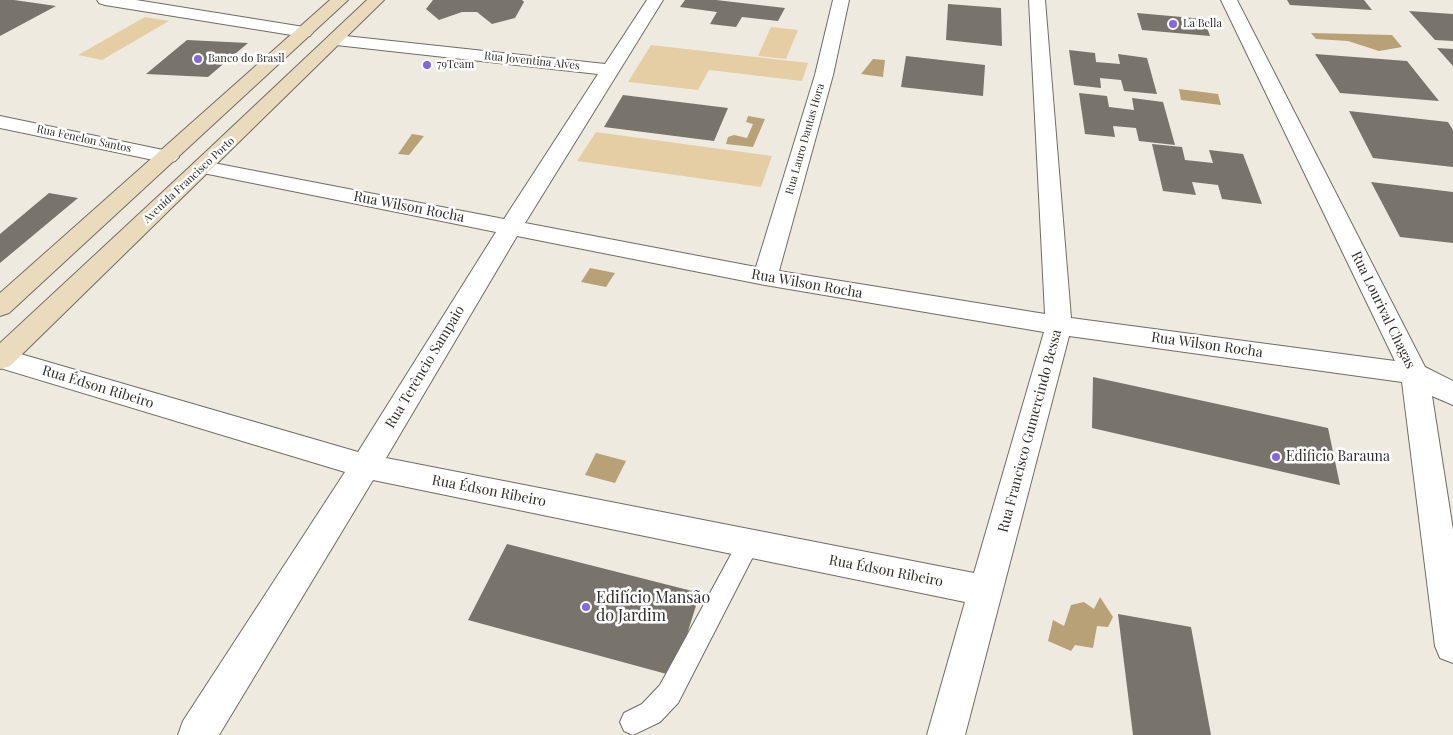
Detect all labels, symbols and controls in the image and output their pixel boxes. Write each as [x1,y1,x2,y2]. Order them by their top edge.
place label: La Bella [1183,17,1222,31]
marker: La Bella [1167,18,1179,30]
street label: Rua Joventina Alves [483,49,581,73]
place label: Banco do Brasil [208,52,285,66]
marker: Banco do Brasil [192,53,204,65]
place label: 79Team [437,58,474,72]
marker: 79Team [421,59,433,71]
street label: Rua Lauro Dantas Hora [783,82,827,196]
street label: Rua Fenelon Santos [35,122,133,156]
street label: Avenida Francisco Porto [141,134,237,226]
street label: Rua Wilson Rocha [352,188,466,226]
street label: Rua Lourival Chagas [1347,249,1419,371]
street label: Rua Wilson Rocha [750,266,864,302]
street label: Rua Terêncio Sampaio [382,303,468,431]
street label: Rua Francisco Gumercindo Bessa [995,328,1065,534]
street label: Rua Wilson Rocha [1150,329,1264,361]
street label: Rua Édson Ribeiro [40,362,156,412]
place label: Edificio Barauna [1286,449,1390,465]
marker: Edificio Barauna [1270,451,1282,463]
street label: Rua Édson Ribeiro [430,472,548,510]
street label: Rua Édson Ribeiro [827,552,945,590]
place label: Edifício Mansão do Jardim [596,588,710,626]
marker: Edifício Mansão do Jardim [580,601,592,613]

